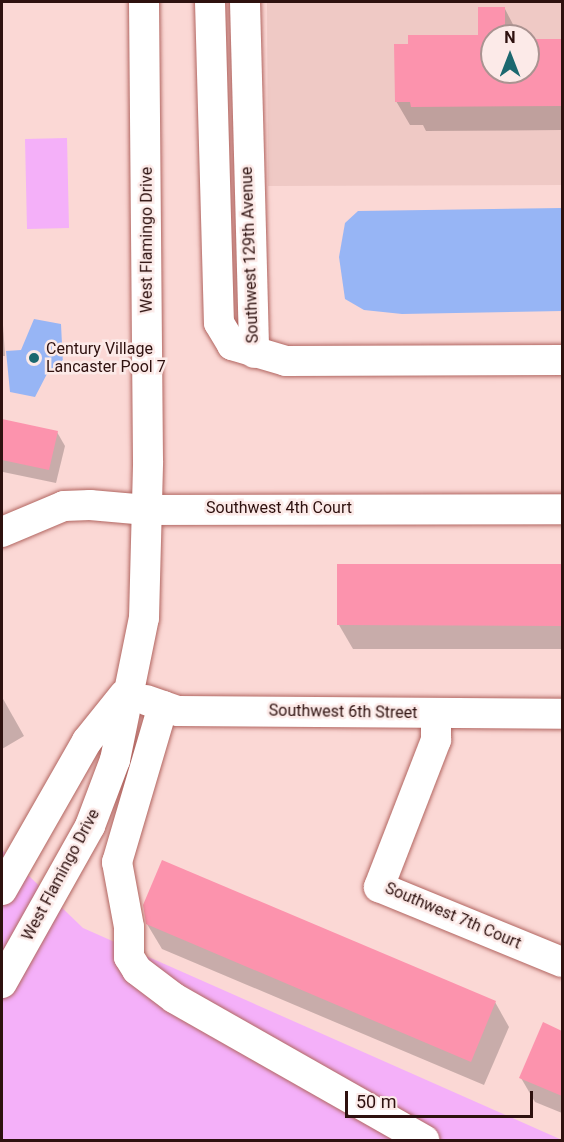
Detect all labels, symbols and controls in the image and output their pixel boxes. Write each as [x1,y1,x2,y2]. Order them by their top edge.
north arrow [480,24,540,84]
text: N [504,28,516,47]
street label: Southwest 129th Avenue [237,166,263,344]
street label: West Flamingo Drive [137,167,157,313]
place label: Century Village Lancaster Pool 7 [46,339,166,377]
marker: Century Village Lancaster Pool 7 [27,351,41,365]
street label: Southwest 4th Court [206,498,352,518]
street label: Southwest 6th Street [269,701,417,723]
street label: West Flamingo Drive [18,806,104,944]
street label: Southwest 7th Court [382,879,524,953]
scale bar [348,1079,536,1117]
text: 50 m [356,1091,396,1112]

